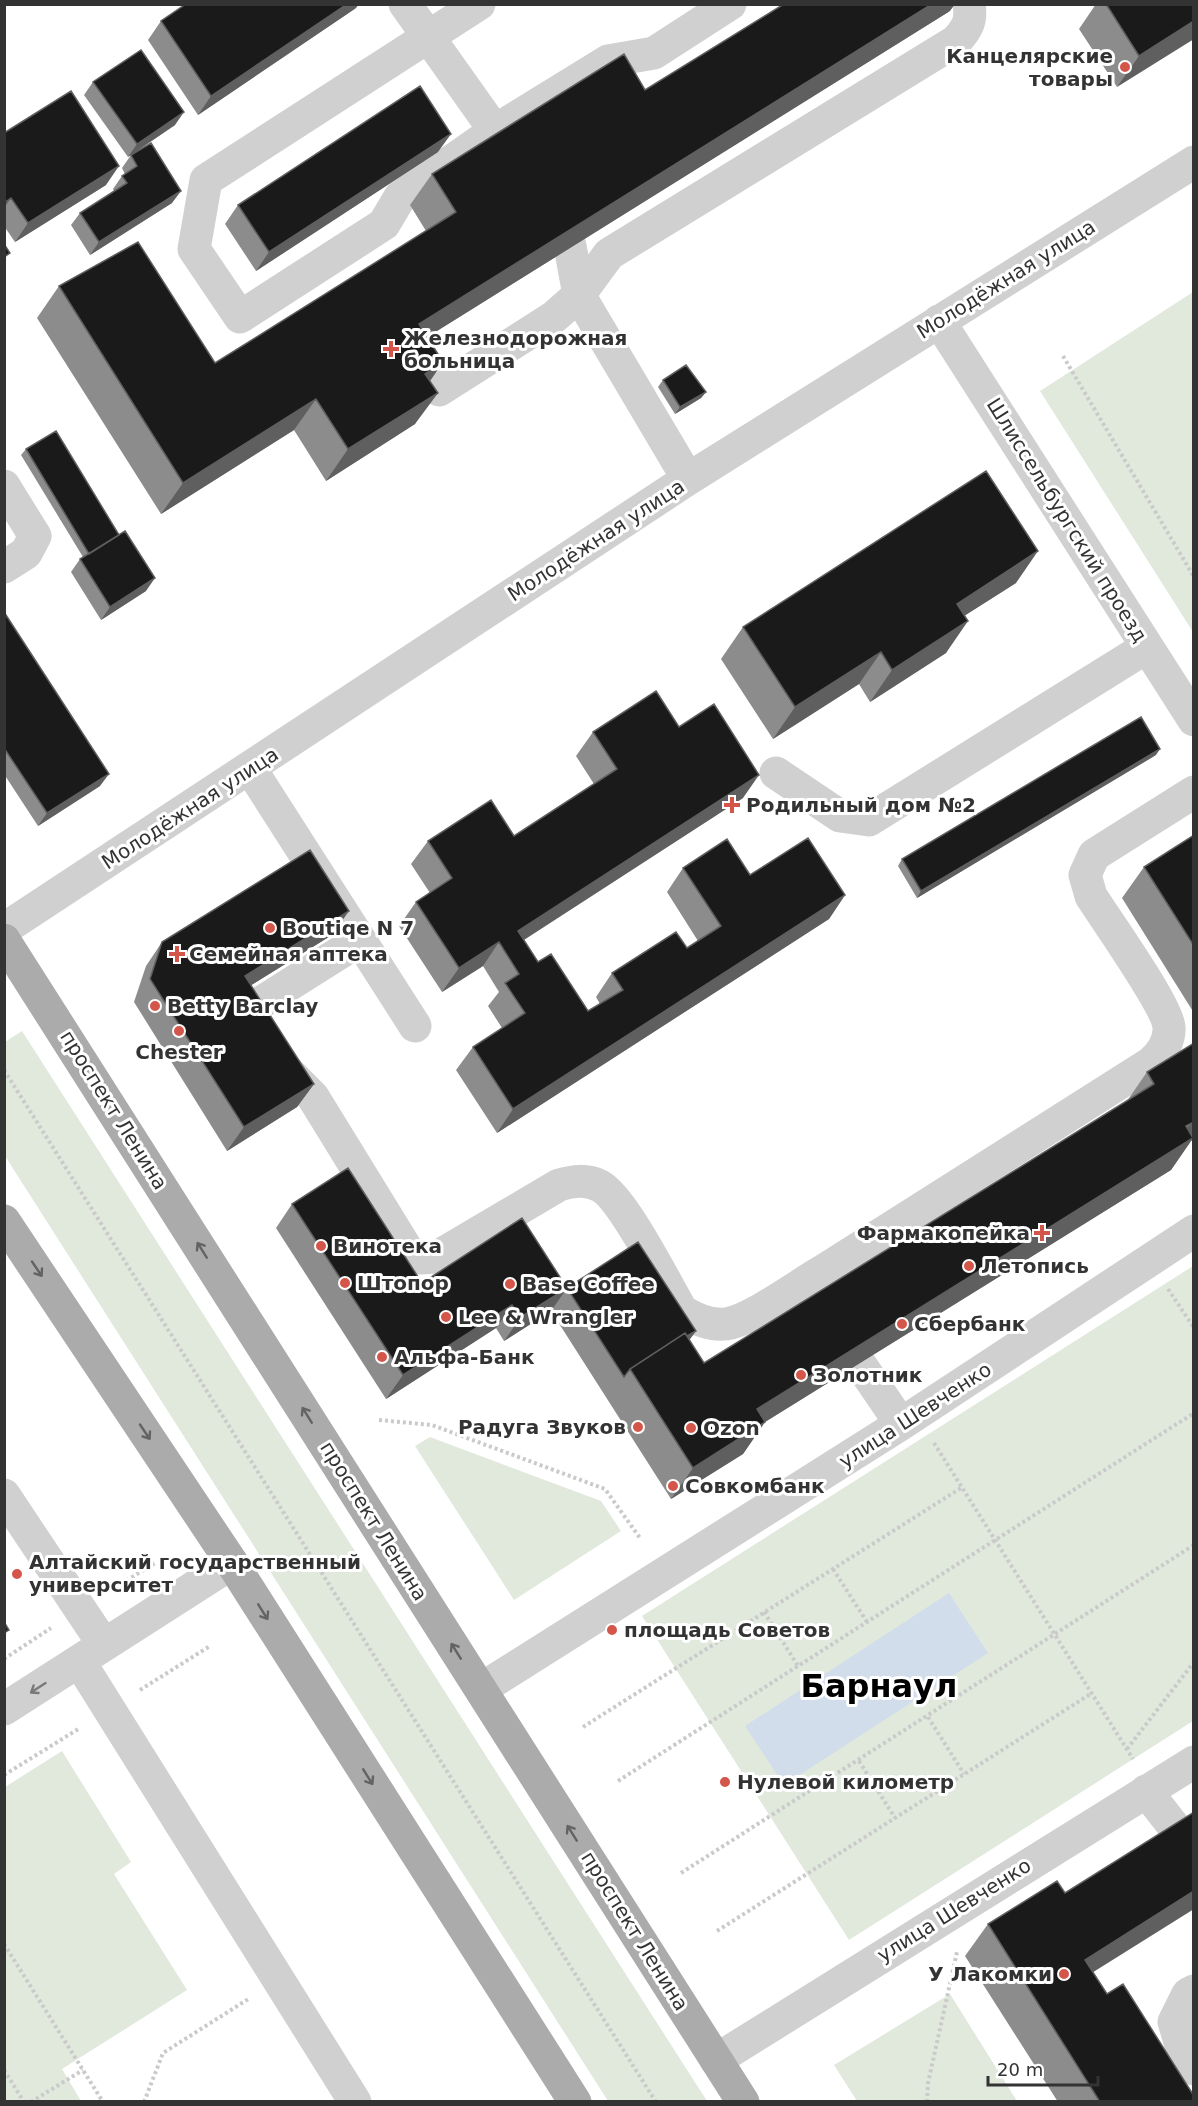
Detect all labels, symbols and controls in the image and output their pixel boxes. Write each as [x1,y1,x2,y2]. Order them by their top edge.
place label: Канцелярские товары [946,44,1113,91]
marker: Канцелярские товары [1118,60,1132,74]
street label: Молодёжная улица [912,214,1100,344]
place label: Железнодорожная больница [404,326,627,373]
marker: Железнодорожная больница [382,340,400,358]
street label: Шлиссельбургский проезд [982,393,1152,647]
street label: Молодёжная улица [503,474,689,606]
street label: Молодёжная улица [97,742,283,874]
place label: Родильный дом №2 [746,793,976,817]
marker: Родильный дом №2 [723,796,741,814]
place label: Boutiqe N 7 [282,916,414,940]
marker: Boutiqe N 7 [263,921,277,935]
place label: Семейная аптека [189,942,388,966]
marker: Семейная аптека [170,947,184,961]
place label: Betty Barclay [167,994,318,1018]
marker: Betty Barclay [148,999,162,1013]
marker: Chester [172,1024,186,1038]
street label: проспект Ленина [55,1026,173,1194]
place label: Chester [135,1040,223,1064]
place label: Фармакопейка [857,1221,1030,1245]
marker: Фармакопейка [1035,1226,1049,1240]
place label: Винотека [333,1234,442,1258]
marker: Винотека [314,1239,328,1253]
one-way arrow [196,1242,209,1259]
place label: Летопись [981,1254,1089,1278]
marker: Летопись [962,1259,976,1273]
one-way arrow [31,1261,43,1277]
place label: Штопор [357,1271,449,1295]
place label: Base Coffee [522,1272,655,1296]
marker: Штопор [338,1276,352,1290]
marker: Base Coffee [503,1277,517,1291]
place label: Lee & Wrangler [458,1305,633,1329]
marker: Lee & Wrangler [439,1310,453,1324]
place label: Сбербанк [914,1312,1026,1336]
marker: Сбербанк [895,1317,909,1331]
place label: Альфа-Банк [394,1345,535,1369]
marker: Альфа-Банк [375,1350,389,1364]
street label: улица Шевченко [834,1357,996,1473]
place label: Золотник [813,1363,923,1387]
marker: Золотник [794,1368,808,1382]
one-way arrow [300,1407,312,1424]
place label: Радуга Звуков [458,1415,626,1439]
place label: Ozon [703,1416,760,1440]
marker: Радуга Звуков [631,1420,645,1434]
marker: Ozon [684,1421,698,1435]
one-way arrow [139,1423,151,1440]
street label: проспект Ленина [315,1437,433,1605]
place label: Совкомбанк [685,1474,825,1498]
marker: Совкомбанк [666,1479,680,1493]
place label: Алтайский государственный университет [29,1550,361,1597]
marker: Алтайский государственный университет [10,1567,24,1581]
one-way arrow [258,1603,270,1620]
place label: площадь Советов [624,1618,830,1642]
marker: площадь Советов [605,1623,619,1637]
one-way arrow [450,1643,462,1660]
district label: Барнаул [801,1667,957,1705]
one-way arrow [29,1681,46,1694]
one-way arrow [363,1768,375,1785]
place label: Нулевой километр [737,1770,954,1794]
marker: Нулевой километр [718,1775,732,1789]
one-way arrow [566,1825,578,1842]
street label: проспект Ленина [576,1847,694,2015]
street label: улица Шевченко [873,1853,1035,1967]
place label: У Лакомки [928,1962,1052,1986]
marker: У Лакомки [1057,1967,1071,1981]
scale bar [988,2049,1098,2087]
text: 20 m [997,2059,1043,2080]

